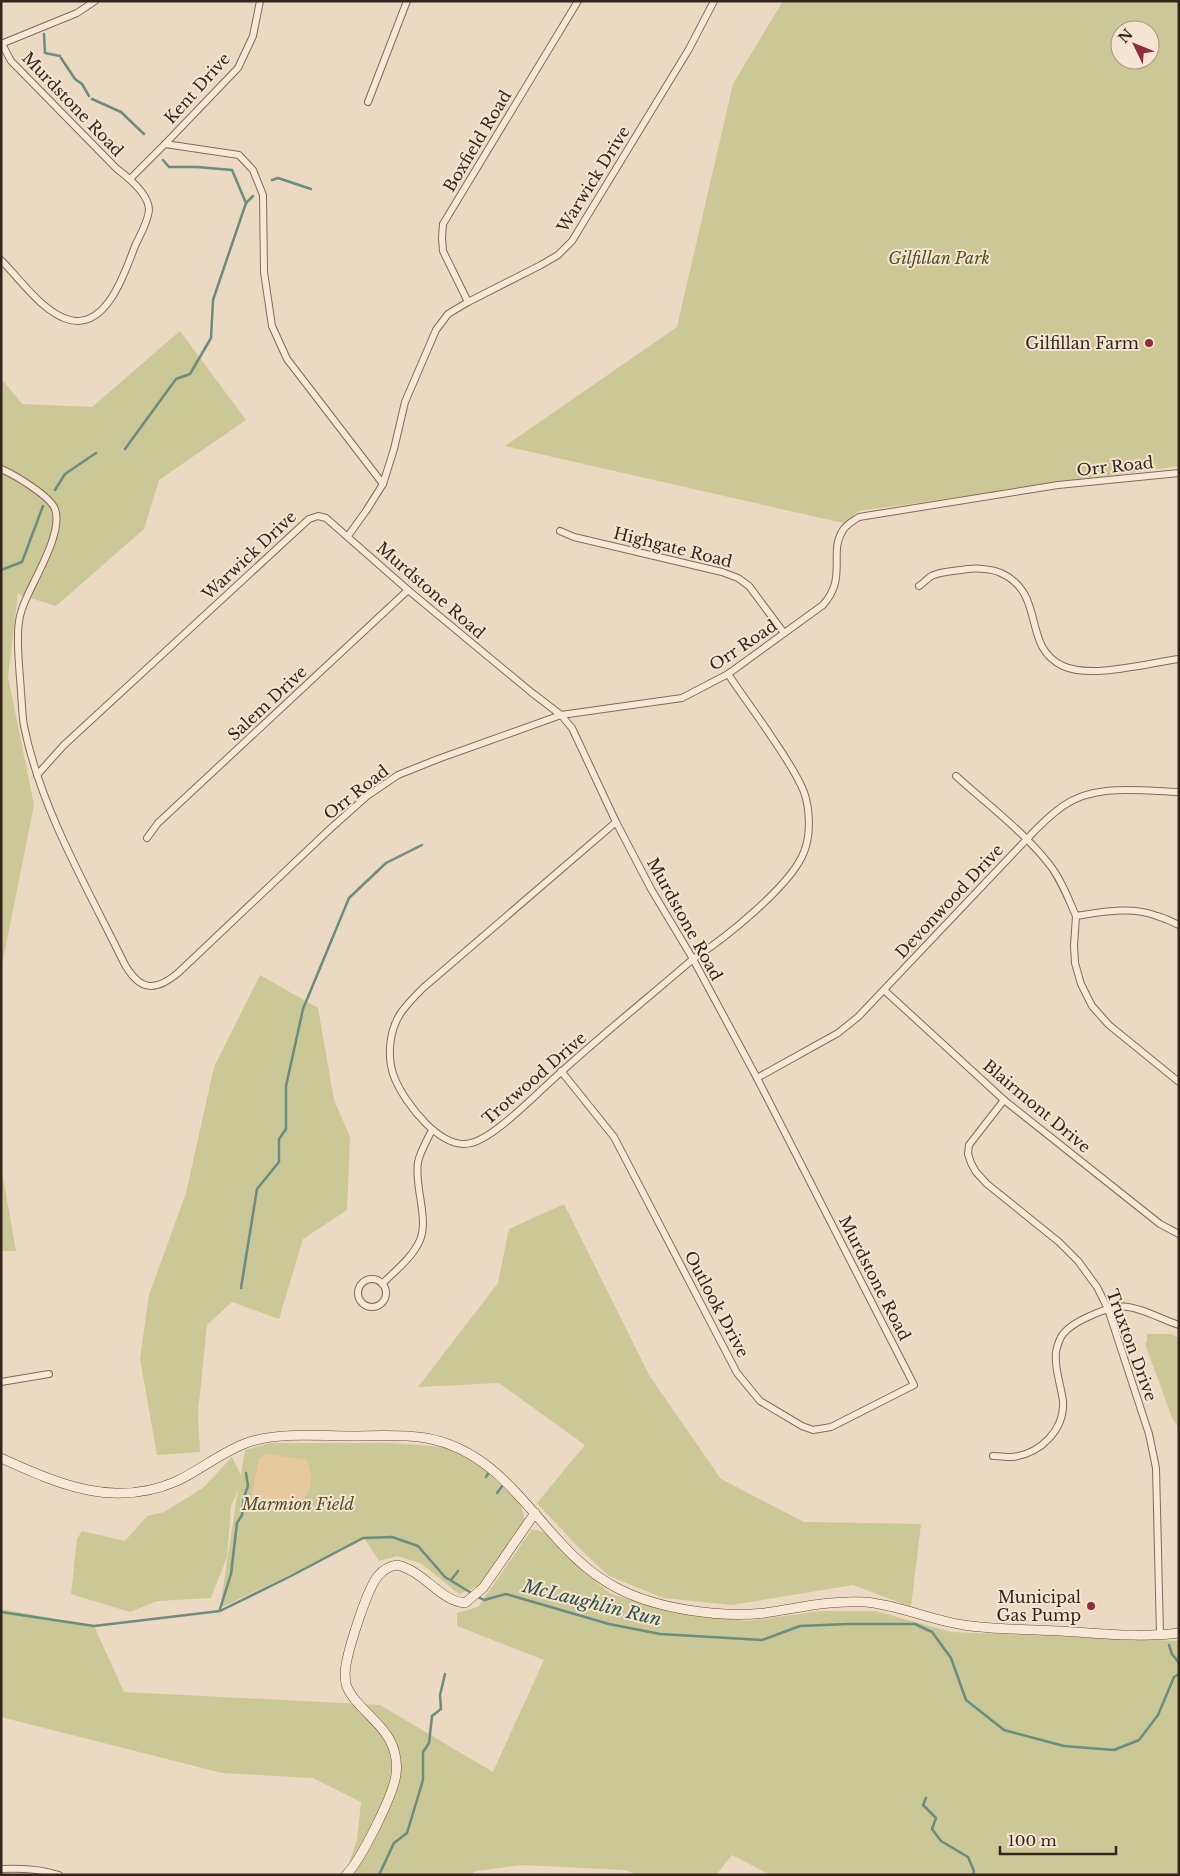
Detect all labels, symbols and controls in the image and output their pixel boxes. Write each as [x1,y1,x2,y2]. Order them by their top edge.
north arrow [1110,20,1160,70]
text: N [1114,25,1137,47]
street label: Murdstone Road [18,48,128,160]
street label: Kent Drive [160,48,234,128]
street label: Boxfield Road [439,86,515,195]
street label: Warwick Drive [552,122,634,237]
park label: Gilfillan Park [888,248,990,268]
place label: Gilfillan Farm [1025,333,1139,353]
marker: Gilfillan Farm [1143,337,1155,349]
street label: Orr Road [1076,452,1155,480]
street label: Warwick Drive [197,506,300,604]
street label: Highgate Road [612,523,735,571]
street label: Murdstone Road [373,537,490,643]
street label: Orr Road [705,615,781,675]
street label: Salem Drive [223,661,311,745]
street label: Orr Road [319,760,393,824]
street label: Devonwood Drive [891,840,1007,962]
street label: Murdstone Road [643,854,727,984]
street label: Trotwood Drive [478,1027,590,1129]
street label: Blairmont Drive [979,1055,1095,1157]
street label: Murdstone Road [835,1212,915,1344]
street label: Outlook Drive [680,1247,754,1361]
street label: Truxton Drive [1102,1286,1162,1404]
park label: Marmion Field [241,1494,354,1514]
water label: McLaughlin Run [519,1575,664,1631]
place label: Municipal Gas Pump [997,1587,1081,1625]
marker: Municipal Gas Pump [1085,1600,1097,1612]
scale bar [1000,1824,1116,1856]
text: 100 m [1008,1831,1057,1850]

